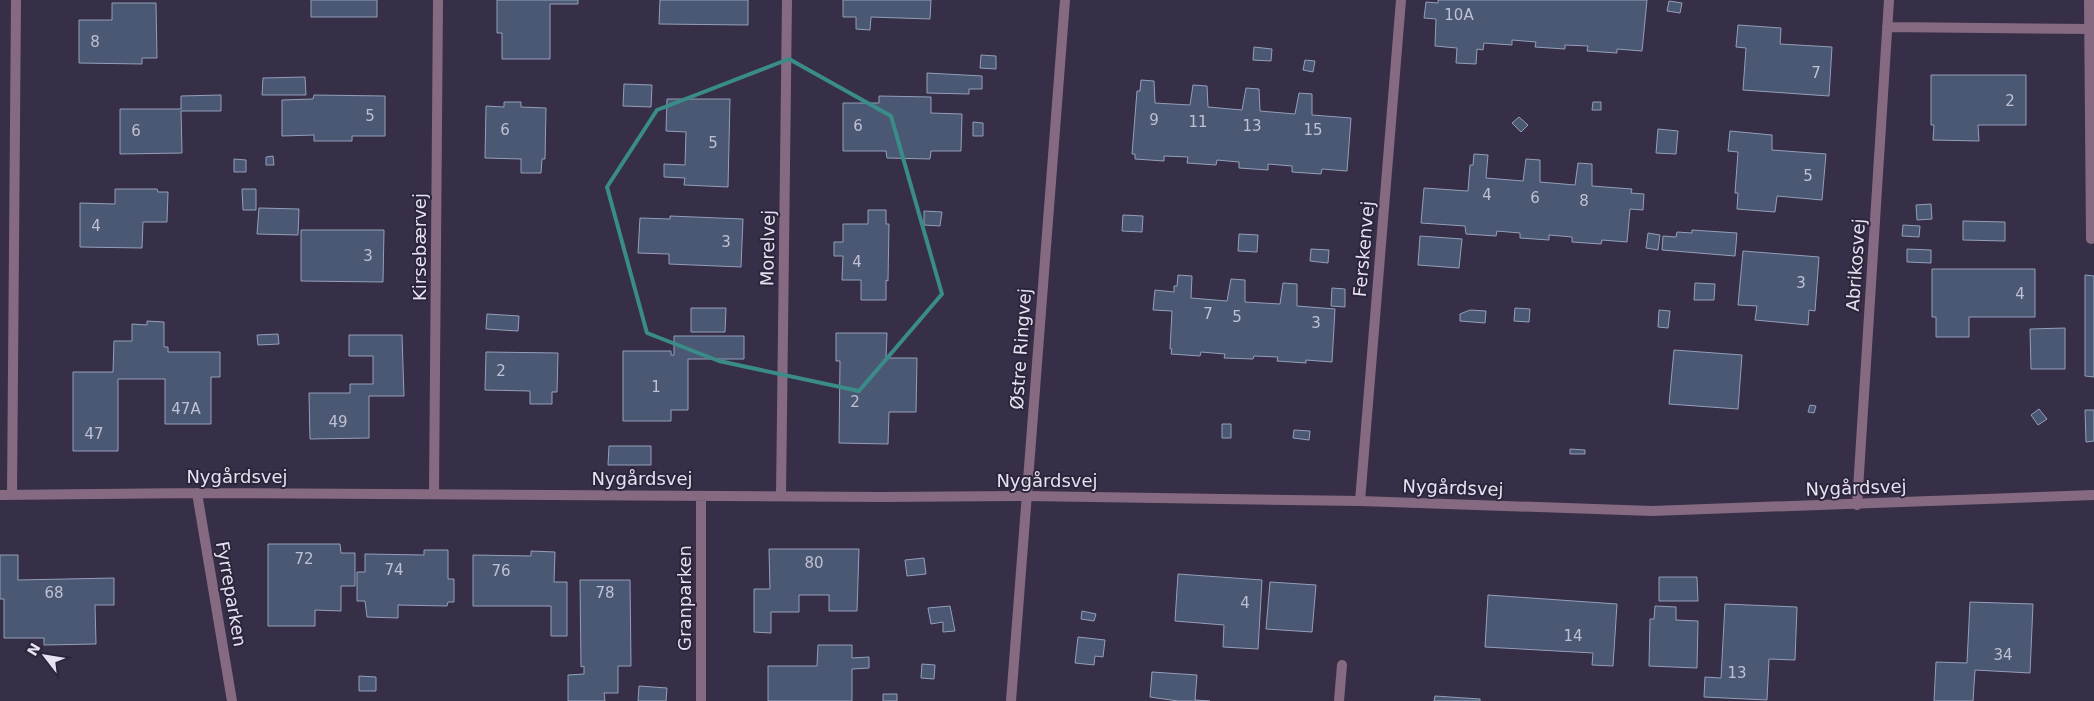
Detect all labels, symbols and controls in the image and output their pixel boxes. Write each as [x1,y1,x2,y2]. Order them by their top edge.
house number: 10A [1444,6,1474,24]
house number: 8 [90,33,100,51]
house number: 7 [1811,64,1821,82]
house number: 2 [2005,92,2015,110]
house number: 5 [365,107,375,125]
house number: 9 [1149,111,1159,129]
house number: 11 [1188,113,1208,131]
house number: 6 [853,117,863,135]
house number: 13 [1242,117,1262,135]
house number: 6 [500,121,510,139]
house number: 15 [1303,121,1323,139]
house number: 6 [131,122,141,140]
house number: 5 [708,134,718,152]
house number: 5 [1803,167,1813,185]
house number: 4 [1482,186,1492,204]
house number: 6 [1530,189,1540,207]
house number: 8 [1579,192,1589,210]
street label: Kirsebærvej [409,193,430,301]
street label: Ferskenvej [1349,200,1378,298]
street label: Morelvej [756,210,779,286]
house number: 4 [91,217,101,235]
street label: Abrikosvej [1842,218,1869,312]
house number: 3 [721,233,731,251]
house number: 3 [363,247,373,265]
house number: 4 [852,253,862,271]
house number: 3 [1796,274,1806,292]
house number: 4 [2015,285,2025,303]
street label: Østre Ringvej [1006,288,1035,410]
house number: 7 [1203,305,1213,323]
house number: 5 [1232,308,1242,326]
house number: 3 [1311,314,1321,332]
house number: 2 [496,362,506,380]
house number: 1 [651,378,661,396]
house number: 2 [850,393,860,411]
house number: 47A [171,400,201,418]
house number: 49 [328,413,348,431]
house number: 47 [84,425,104,443]
street label: Nygårdsvej [186,466,288,487]
street label: Nygårdsvej [591,468,693,489]
street label: Nygårdsvej [996,470,1098,491]
street label: Nygårdsvej [1402,475,1504,500]
street label: Nygårdsvej [1805,475,1907,500]
street label: Fyrreparken [212,540,251,648]
street label: Granparken [674,545,695,651]
house number: 72 [294,550,314,568]
house number: 80 [804,554,824,572]
house number: 74 [384,561,404,579]
house number: 76 [491,562,511,580]
house number: 68 [44,584,64,602]
house number: 78 [595,584,615,602]
house number: 4 [1240,594,1250,612]
house number: 14 [1563,627,1583,645]
north arrow [20,631,70,681]
text: N [24,640,44,658]
house number: 34 [1993,646,2013,664]
house number: 13 [1727,664,1747,682]

